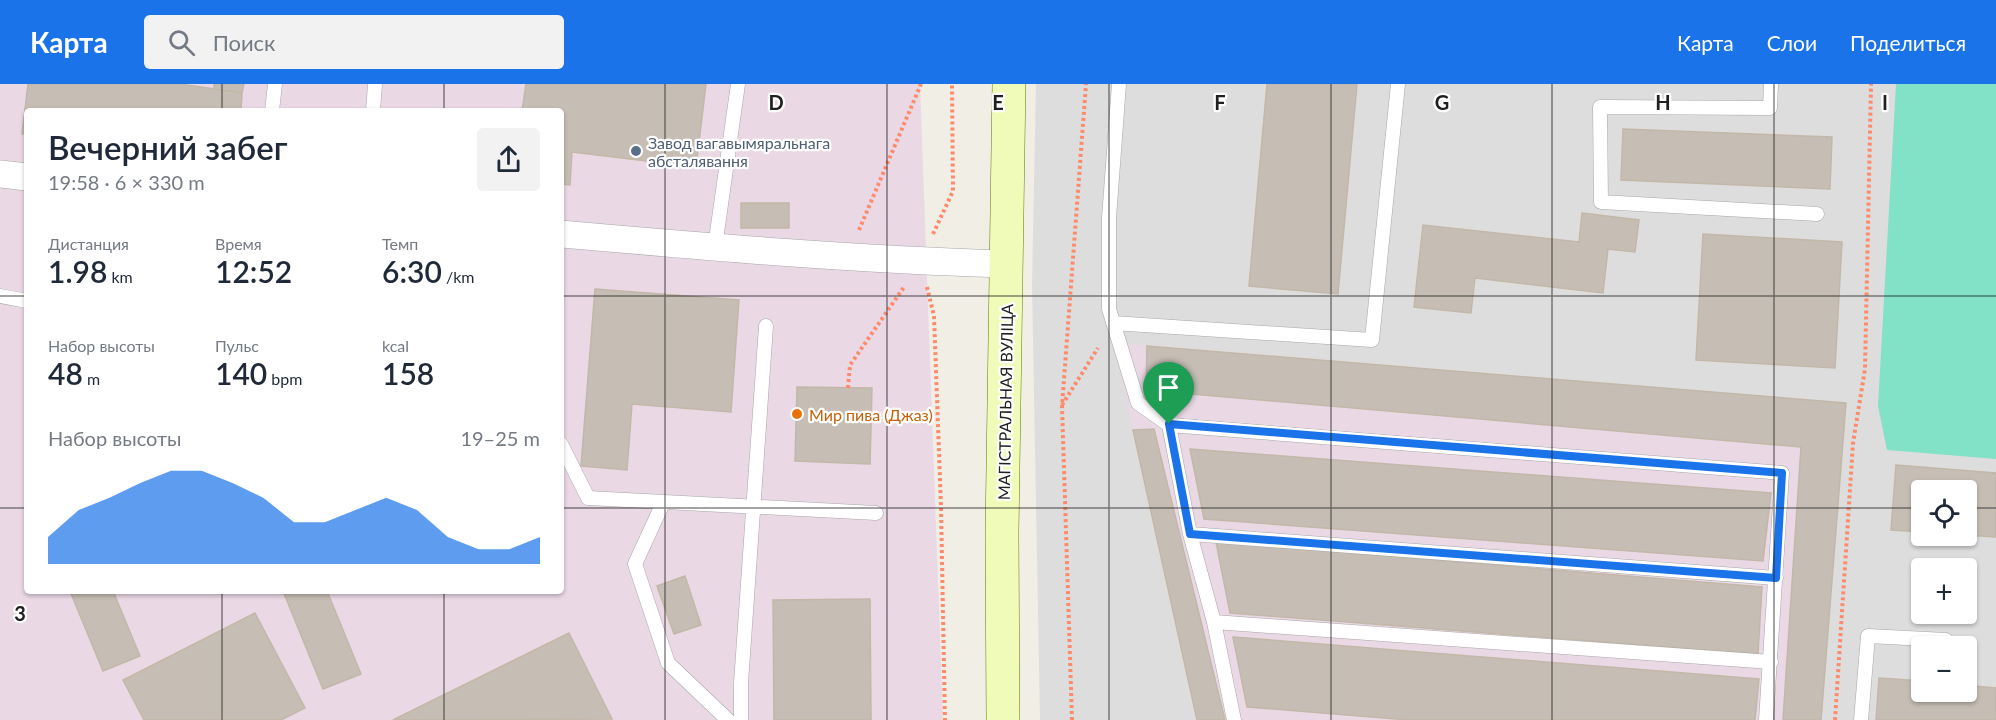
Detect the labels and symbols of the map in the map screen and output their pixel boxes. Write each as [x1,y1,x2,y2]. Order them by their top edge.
text: D [768,90,784,114]
text: E [992,90,1004,114]
text: F [1214,90,1226,114]
text: G [1435,90,1449,114]
text: H [1655,90,1671,114]
text: I [1882,90,1888,114]
place label: Завод вагавымяральнага абсталявання [648,133,830,170]
marker: Завод вагавымяральнага абсталявання [629,144,643,158]
street label: МАГІСТРАЛЬНАЯ ВУЛІЦА [994,303,1016,500]
pin [1143,362,1194,424]
place label: Мир пива (Джаз) [809,405,933,424]
marker: Мир пива (Джаз) [790,407,804,421]
text: 3 [14,601,26,625]

